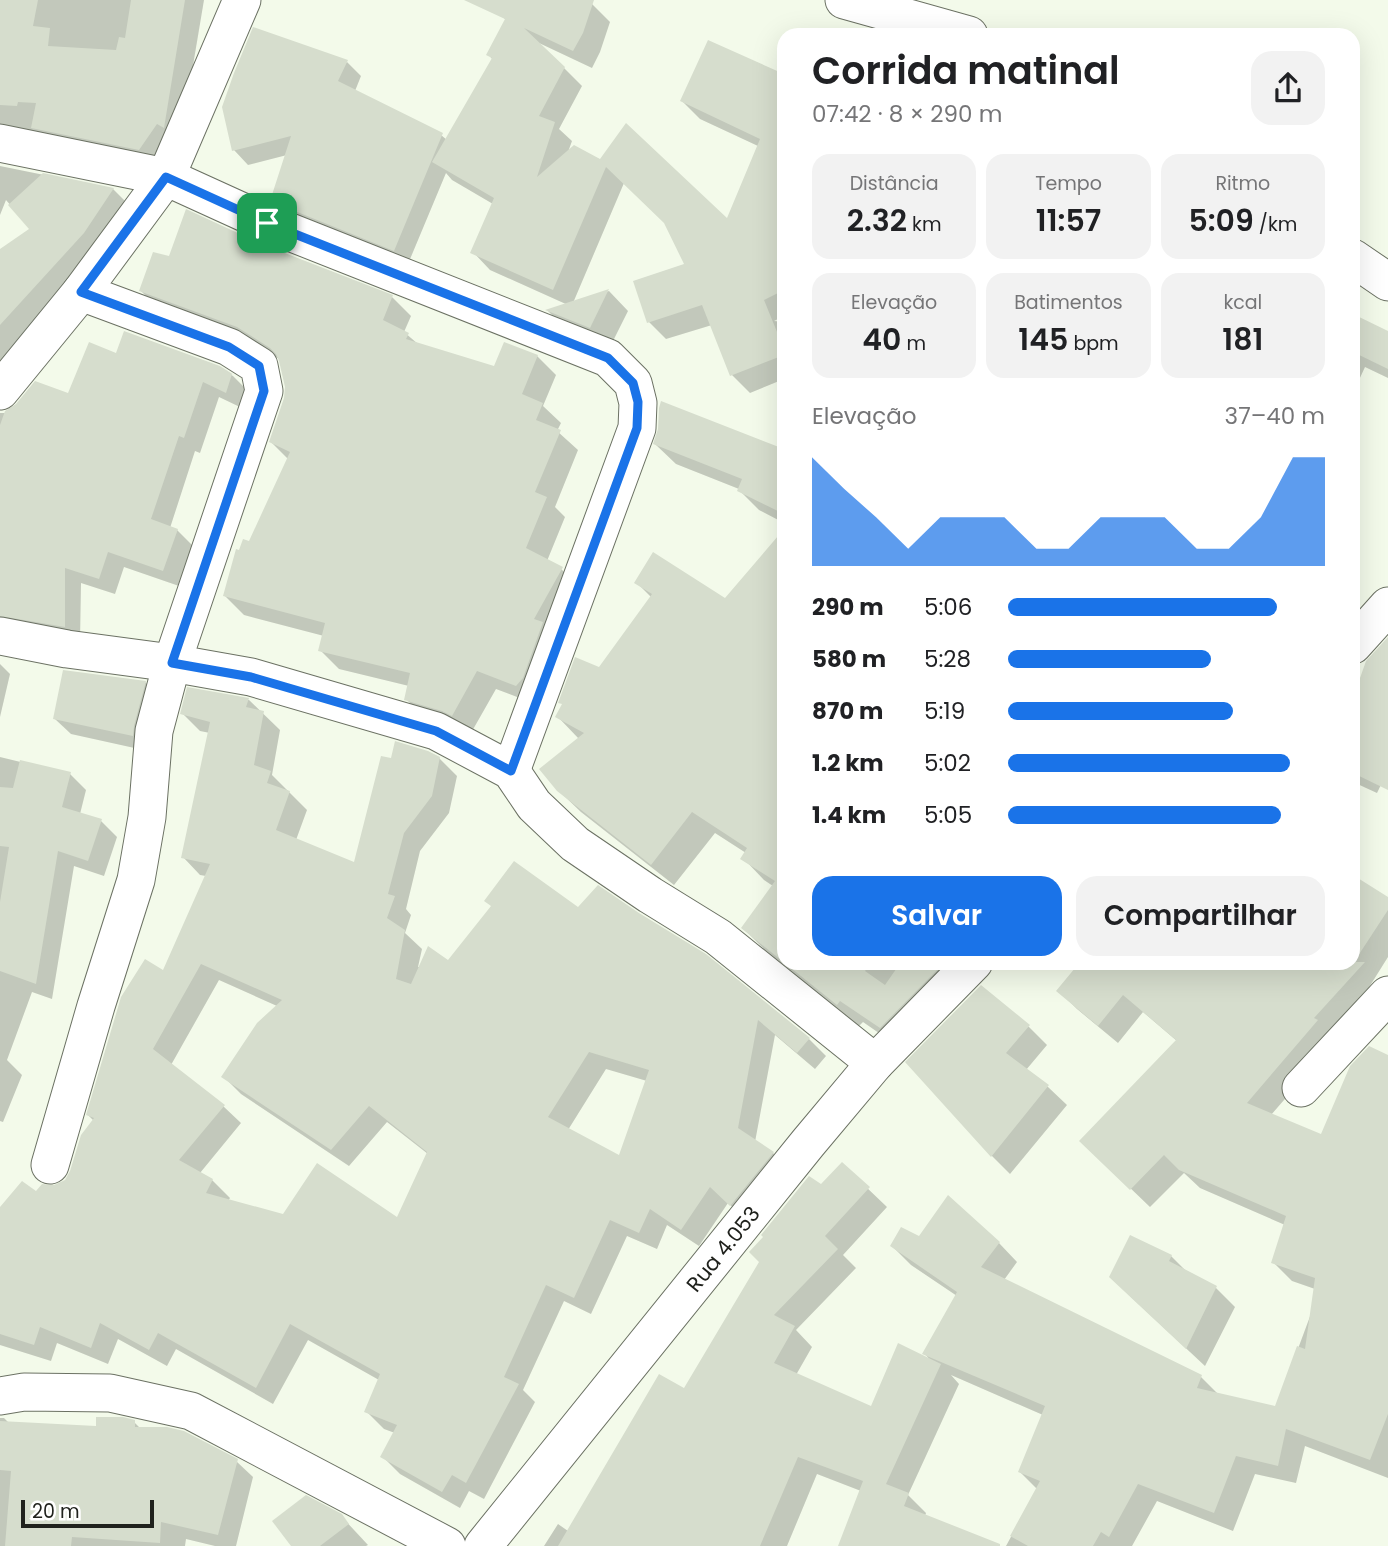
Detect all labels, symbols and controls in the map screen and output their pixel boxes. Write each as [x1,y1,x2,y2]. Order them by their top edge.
text: Corrida matinal [812,44,1120,97]
button: share [1251,51,1325,125]
text: 07:42 · 8 × 290 m [812,98,1002,130]
text: Distância [850,170,939,197]
text: Tempo [1035,170,1102,197]
text: Ritmo [1215,170,1270,197]
pin [237,193,297,253]
text: 2.32 [847,199,907,242]
text: 11:57 [1036,199,1101,242]
text: 5:09 [1188,199,1254,242]
icon: arrive [248,204,286,242]
text: km [907,211,941,238]
text: /km [1254,211,1297,238]
text: Elevação [851,289,937,316]
text: Batimentos [1014,289,1123,316]
text: kcal [1223,289,1262,316]
text: 40 [862,318,901,361]
text: 145 [1018,318,1068,361]
text: 181 [1222,318,1263,361]
text: m [901,330,926,357]
text: bpm [1068,330,1119,357]
text: Elevação [812,400,916,432]
text: 37–40 m [1225,400,1325,432]
text: 290 m [812,591,884,623]
text: 5:06 [924,591,972,623]
text: 580 m [812,643,886,675]
text: 5:28 [924,643,971,675]
text: 870 m [812,695,883,727]
text: 5:19 [924,695,965,727]
text: 1.2 km [812,747,884,779]
text: 5:02 [924,747,971,779]
text: 1.4 km [812,799,886,831]
text: 5:05 [924,799,972,831]
button: Salvar [812,876,1062,956]
button: Compartilhar [1076,876,1325,956]
street label: Rua 4.053 [680,1200,766,1298]
scale bar [21,1497,154,1529]
text: 20 m [32,1498,80,1525]

